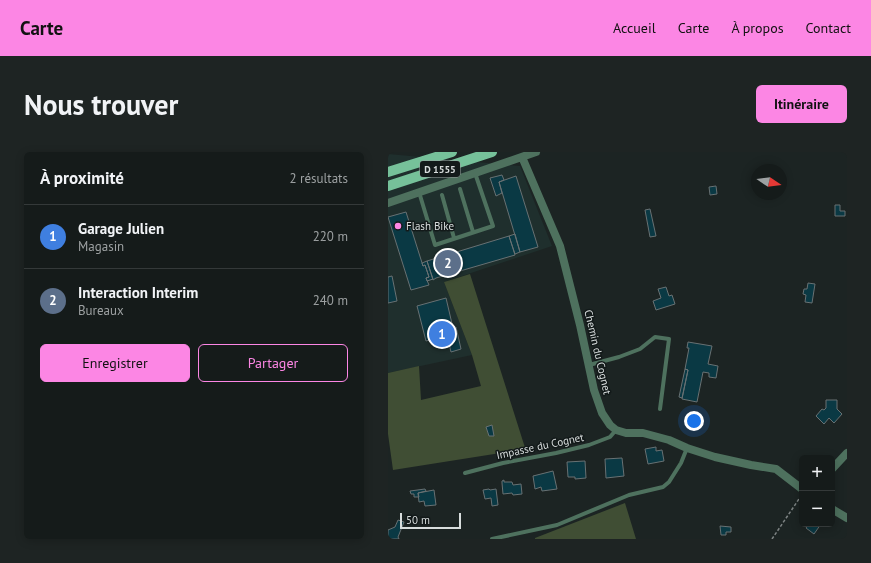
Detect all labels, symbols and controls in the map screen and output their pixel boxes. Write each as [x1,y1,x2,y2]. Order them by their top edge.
text: Carte [20,16,63,40]
text: Accueil [613,19,656,37]
text: Carte [678,19,709,37]
text: À propos [731,19,784,37]
text: Contact [806,19,851,37]
button: Itinéraire [756,85,847,123]
text: Nous trouver [24,86,178,123]
road number: D 1555 [420,161,460,177]
north arrow [751,164,787,200]
text: À proximité [40,167,124,189]
text: 2 résultats [289,170,348,187]
text: Garage Julien [78,219,164,238]
place label: Flash Bike [406,219,454,233]
marker: Flash Bike [393,221,403,231]
text: 1 [49,228,57,245]
text: 220 m [313,228,348,245]
text: Magasin [78,238,124,255]
pin: 2 [435,248,461,278]
text: Interaction Interim [78,283,198,302]
text: 2 [49,292,57,309]
text: 240 m [313,292,348,309]
text: Bureaux [78,302,124,319]
street label: Chemin du Cognet [581,308,615,396]
pin: 1 [429,319,455,349]
button: Enregistrer [40,344,190,382]
button: Partager [198,344,348,382]
your location [684,411,704,431]
street label: Impasse du Cognet [495,430,585,462]
map controls [799,455,835,527]
button: + [799,455,835,491]
button: − [799,491,835,527]
scale bar [400,511,461,530]
text: 50 m [406,513,430,527]

